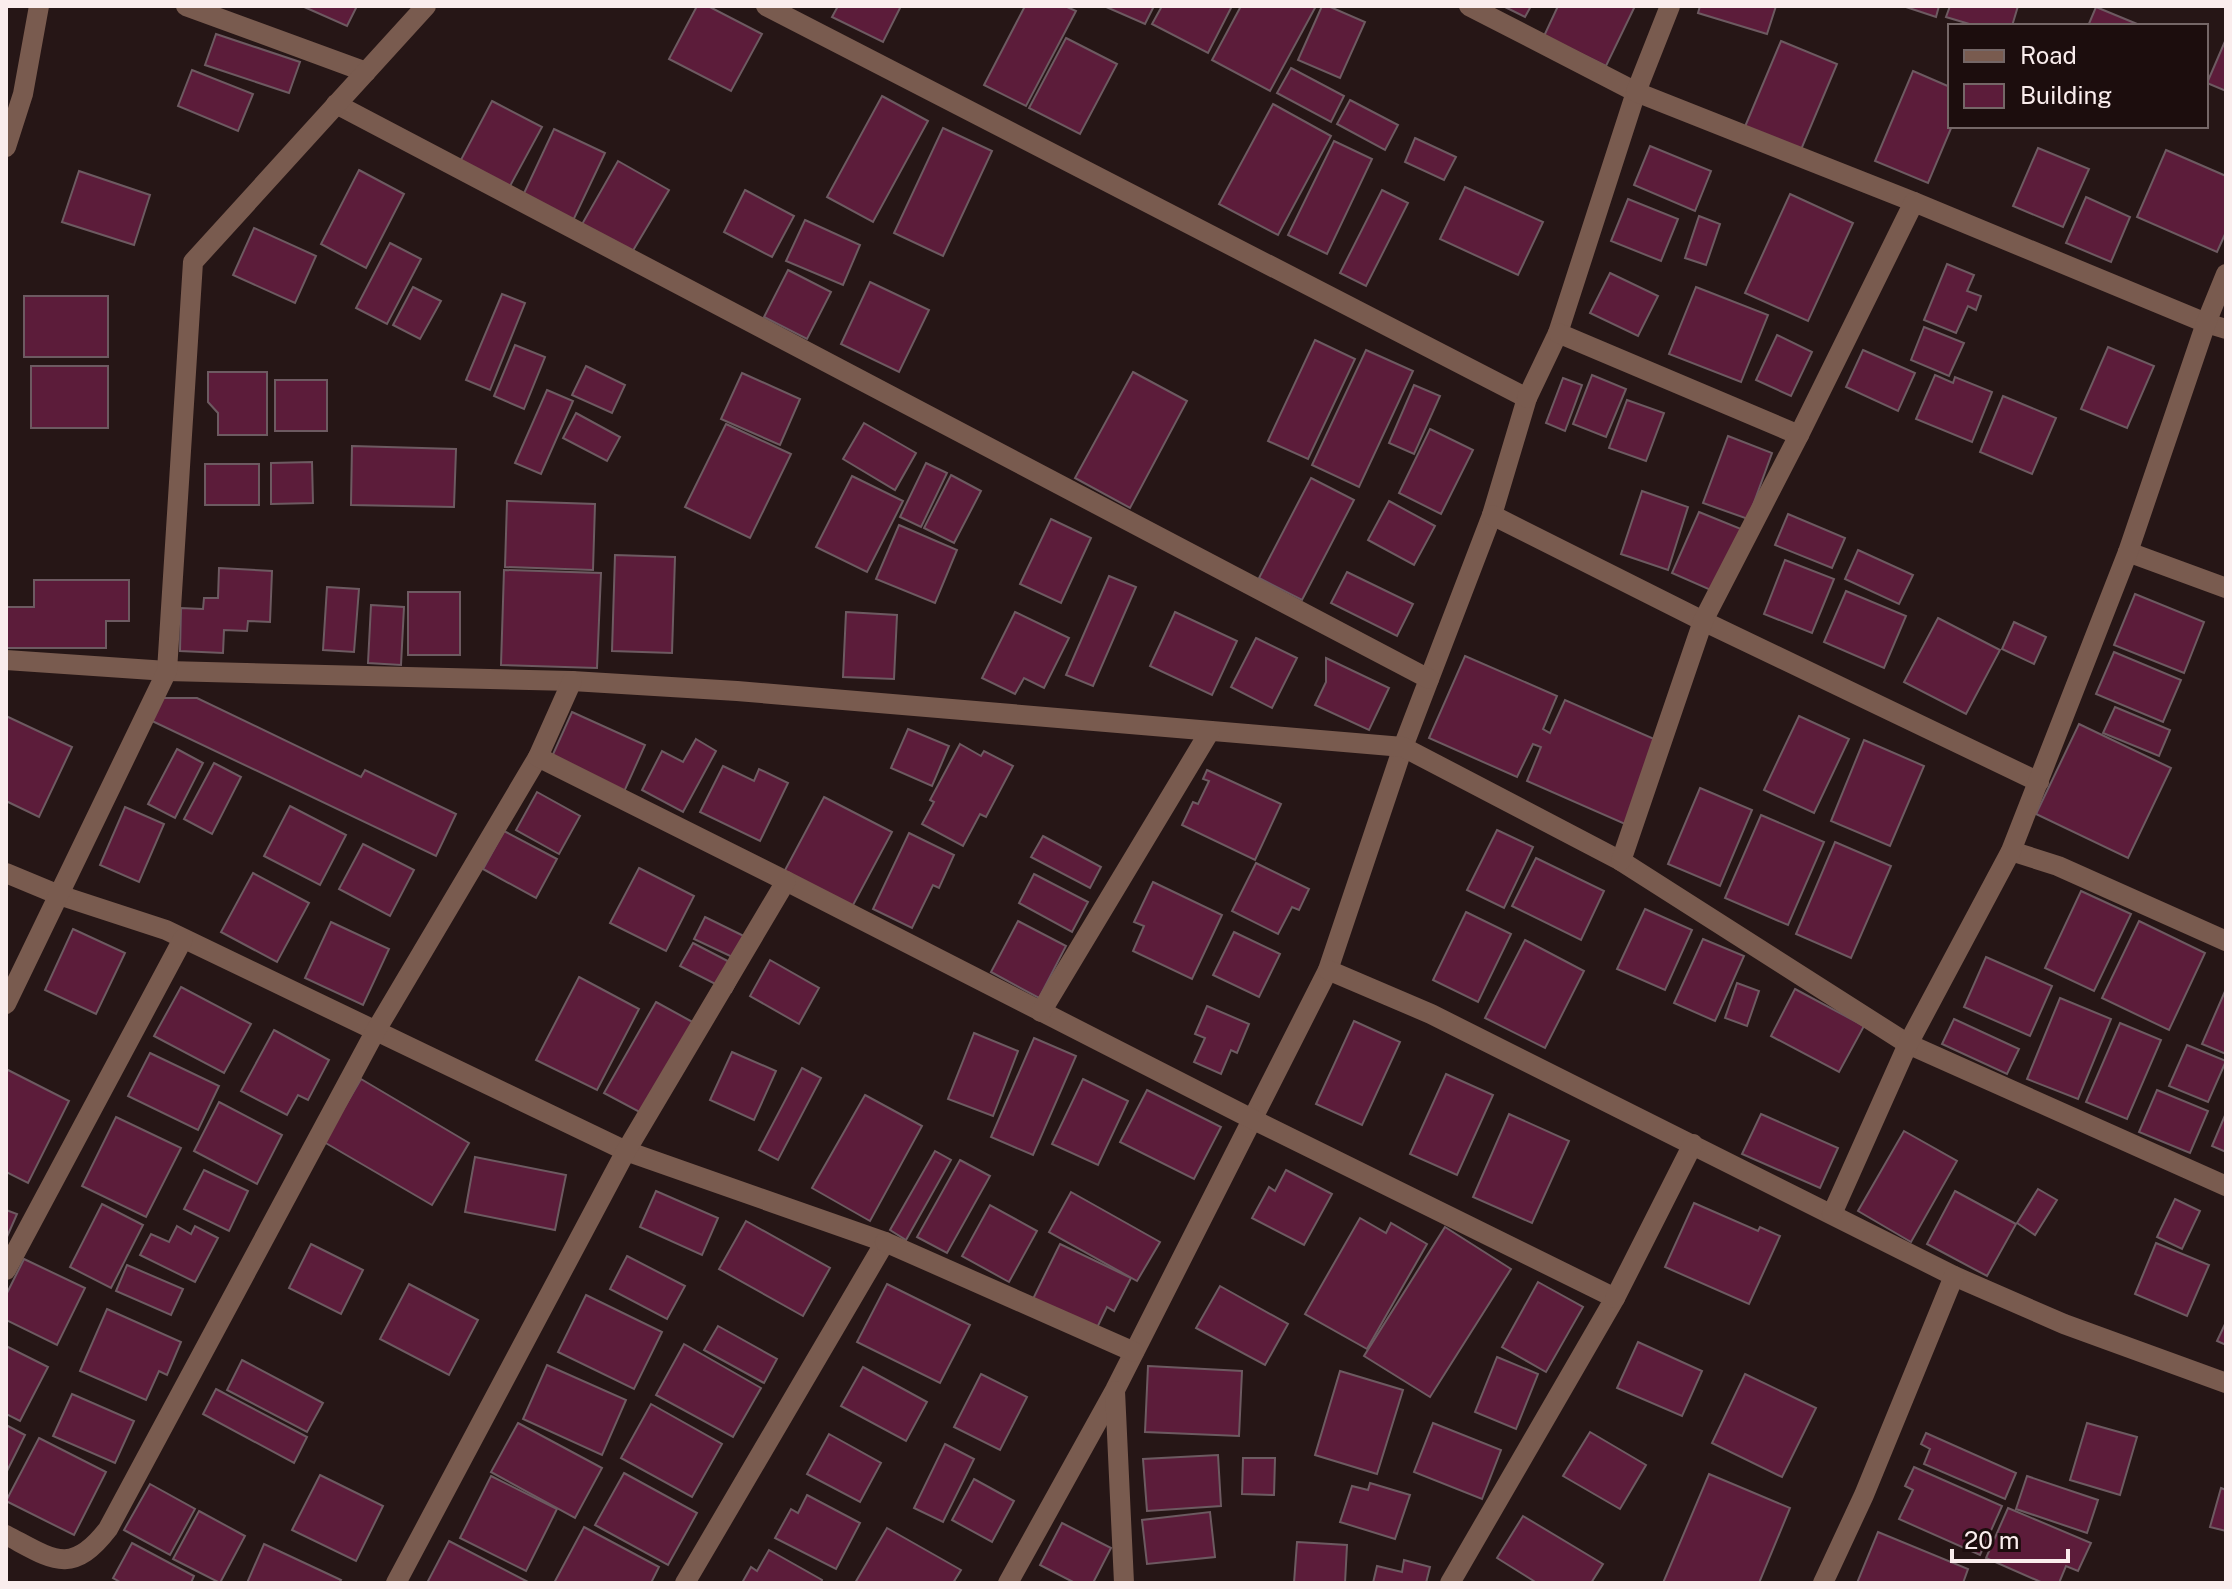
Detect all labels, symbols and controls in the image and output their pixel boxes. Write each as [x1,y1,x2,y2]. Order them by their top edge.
legend [1948,24,2208,128]
text: Road [2020,41,2077,69]
text: Building [2020,81,2112,109]
scale bar [1952,1513,2068,1563]
text: 20 m [1964,1526,2020,1554]

